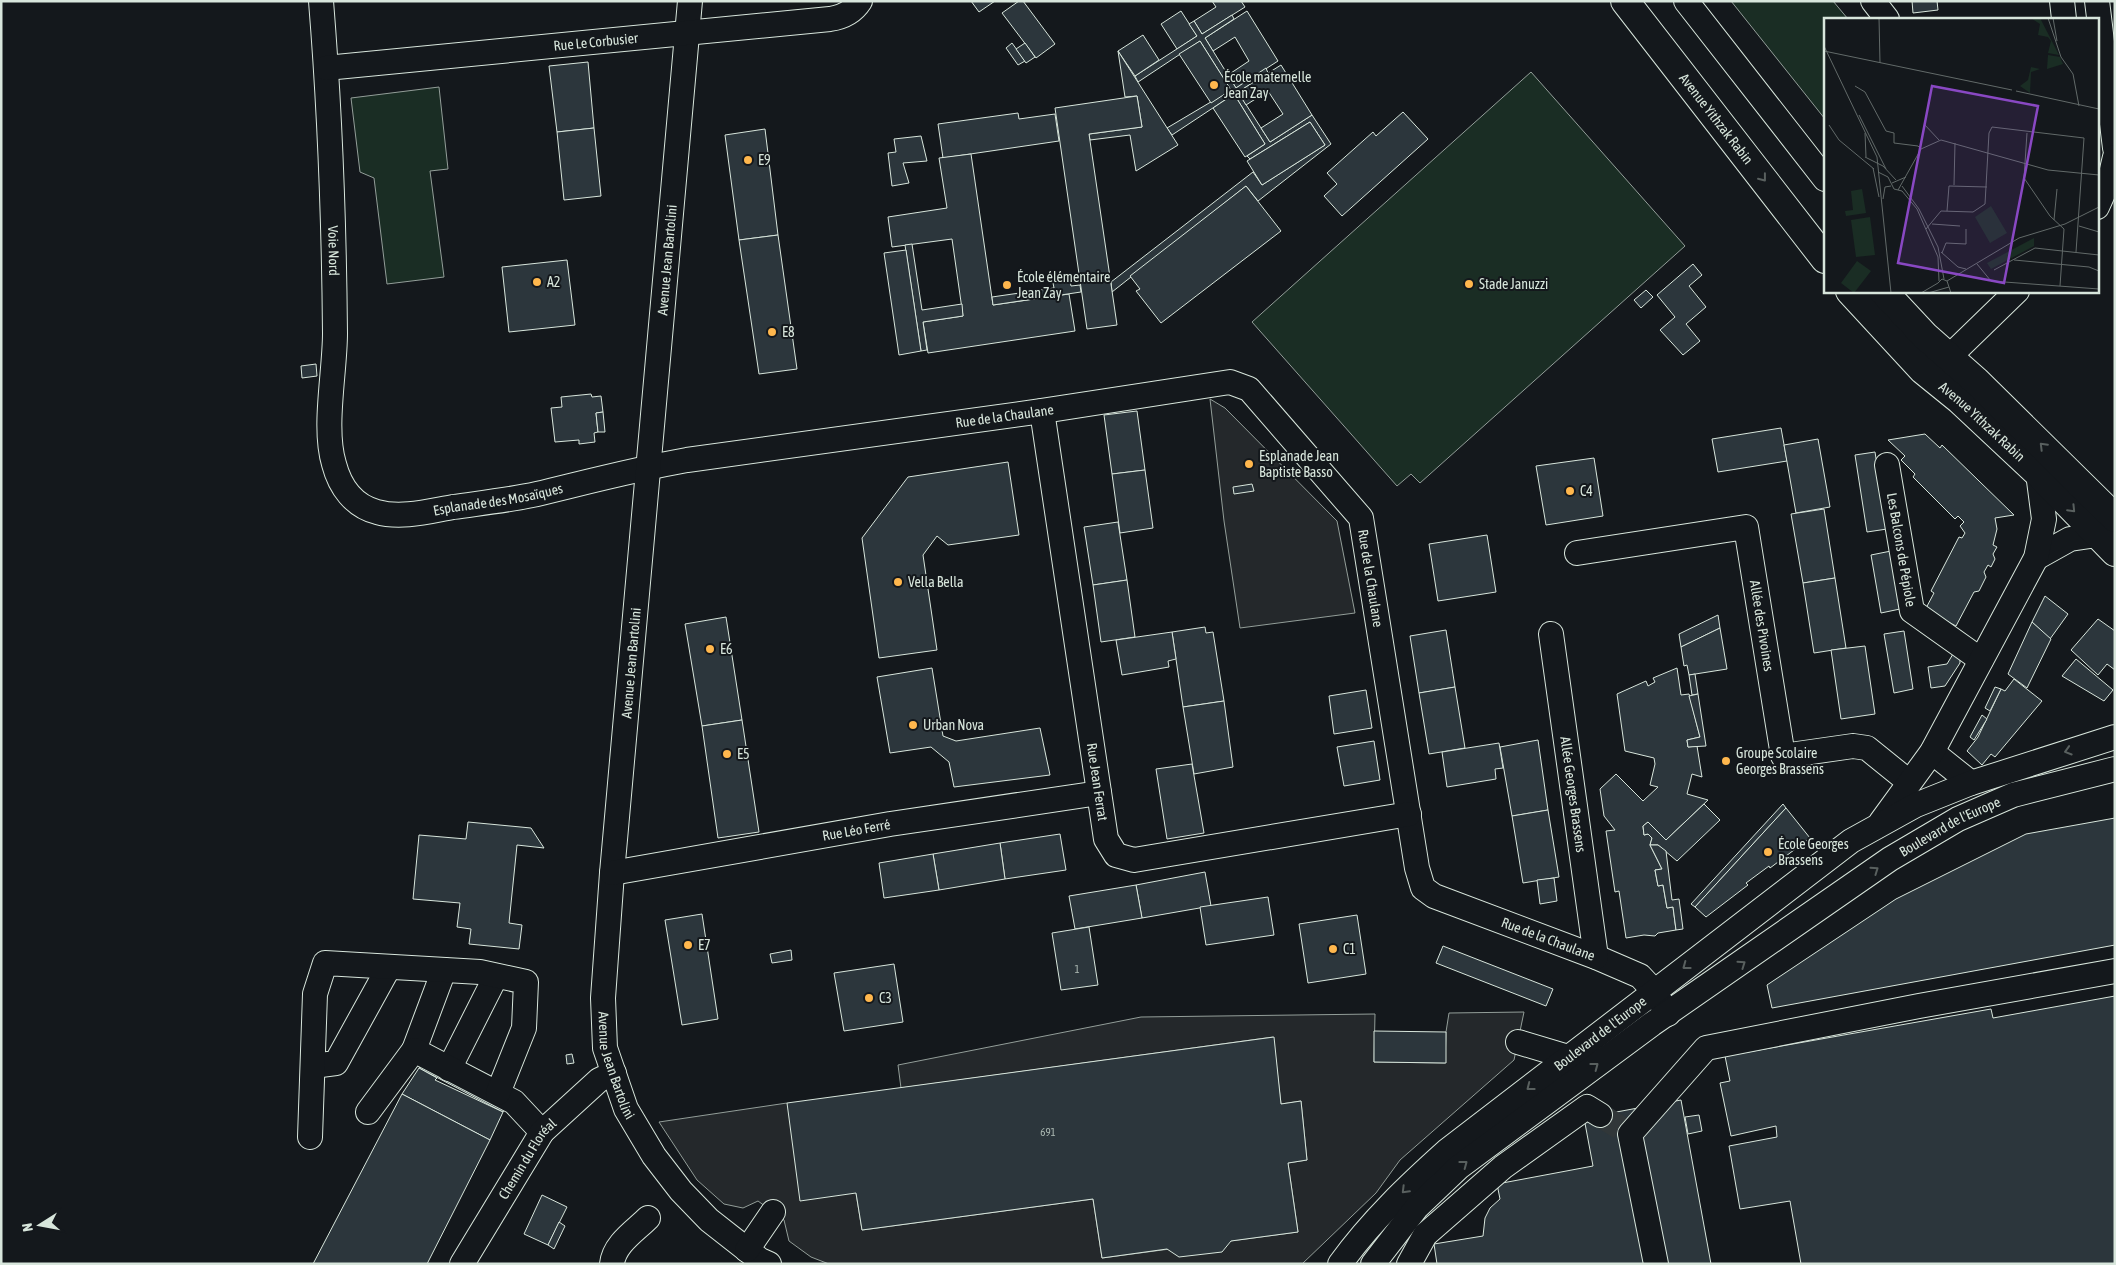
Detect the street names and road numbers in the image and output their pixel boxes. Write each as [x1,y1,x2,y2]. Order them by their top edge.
street label: Rue Le Corbusier [553,30,640,54]
street label: Avenue Yithzak Rabin [1676,70,1756,167]
street label: Avenue Jean Bartolini [654,204,680,316]
street label: Voie Nord [325,225,342,276]
street label: Avenue Yithzak Rabin [1936,378,2028,465]
street label: Rue de la Chaulane [955,401,1055,431]
street label: Esplanade des Mosaïques [432,480,564,519]
street label: Les Balcons de Pépiole [1884,492,1919,608]
street label: Rue de la Chaulane [1355,528,1386,628]
street label: Allée des Pivoines [1747,579,1777,672]
street label: Avenue Jean Bartolini [618,607,644,719]
street label: Allée Georges Brassens [1557,736,1589,853]
street label: Rue Jean Ferrat [1084,742,1111,822]
street label: Boulevard de l'Europe [1896,794,2003,860]
street label: Rue Léo Ferré [821,816,891,844]
street label: Rue de la Chaulane [1499,914,1597,964]
street label: Boulevard de l'Europe [1551,993,1649,1074]
street label: Avenue Jean Bartolini [596,1011,638,1122]
street label: Chemin du Floréal [495,1115,560,1202]

